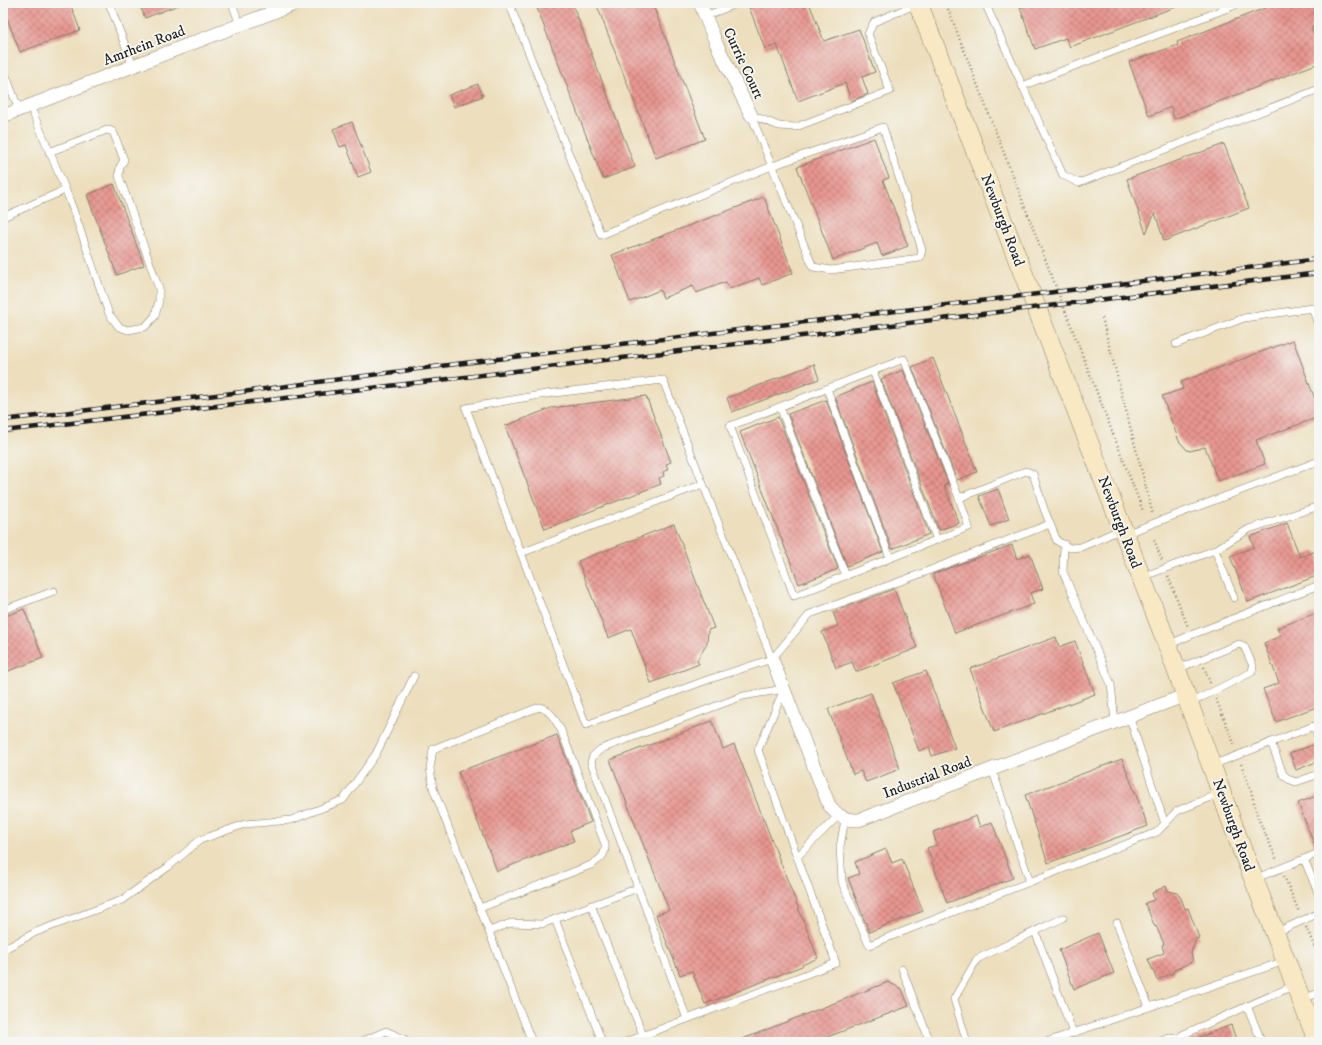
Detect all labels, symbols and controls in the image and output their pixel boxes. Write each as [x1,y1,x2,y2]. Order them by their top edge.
street label: Amrhein Road [100,21,188,70]
street label: Currie Court [719,24,768,102]
street label: Newburgh Road [976,171,1029,269]
street label: Newburgh Road [1093,473,1146,571]
street label: Industrial Road [880,752,975,803]
street label: Newburgh Road [1208,776,1259,875]

